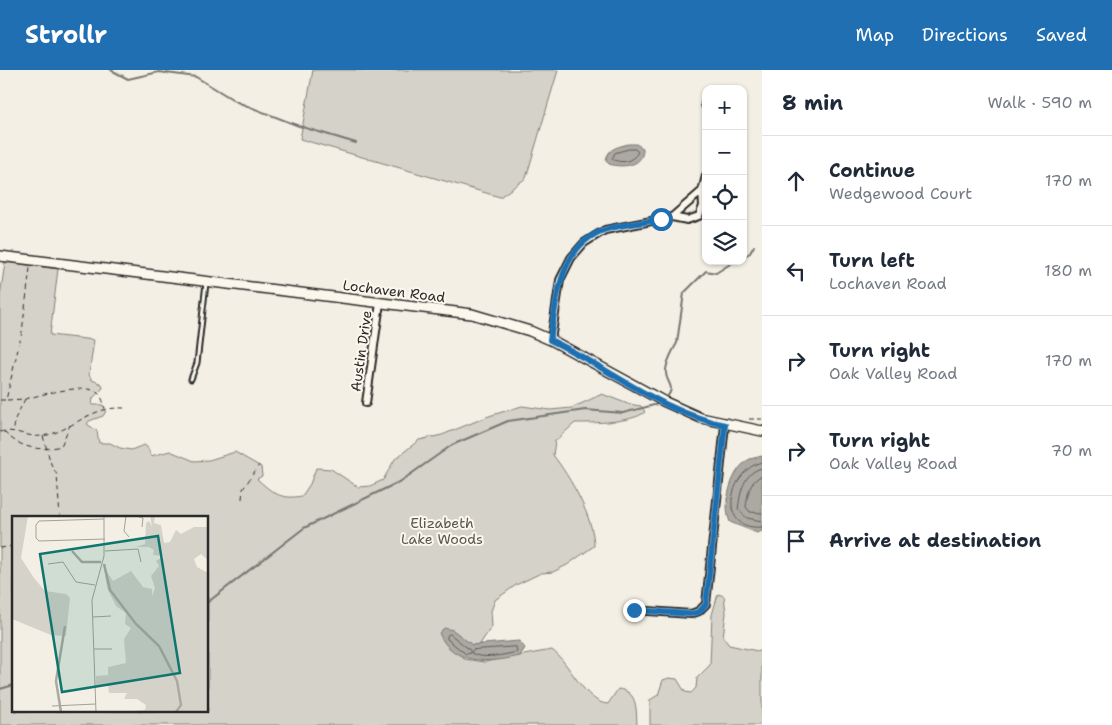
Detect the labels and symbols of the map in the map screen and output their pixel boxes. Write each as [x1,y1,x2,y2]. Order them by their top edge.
route start [650,208,673,231]
street label: Lochaven Road [342,276,446,306]
street label: Austin Drive [346,309,376,393]
park label: Elizabeth Lake Woods [401,514,483,548]
inset map [12,516,209,712]
route end [623,599,646,622]

